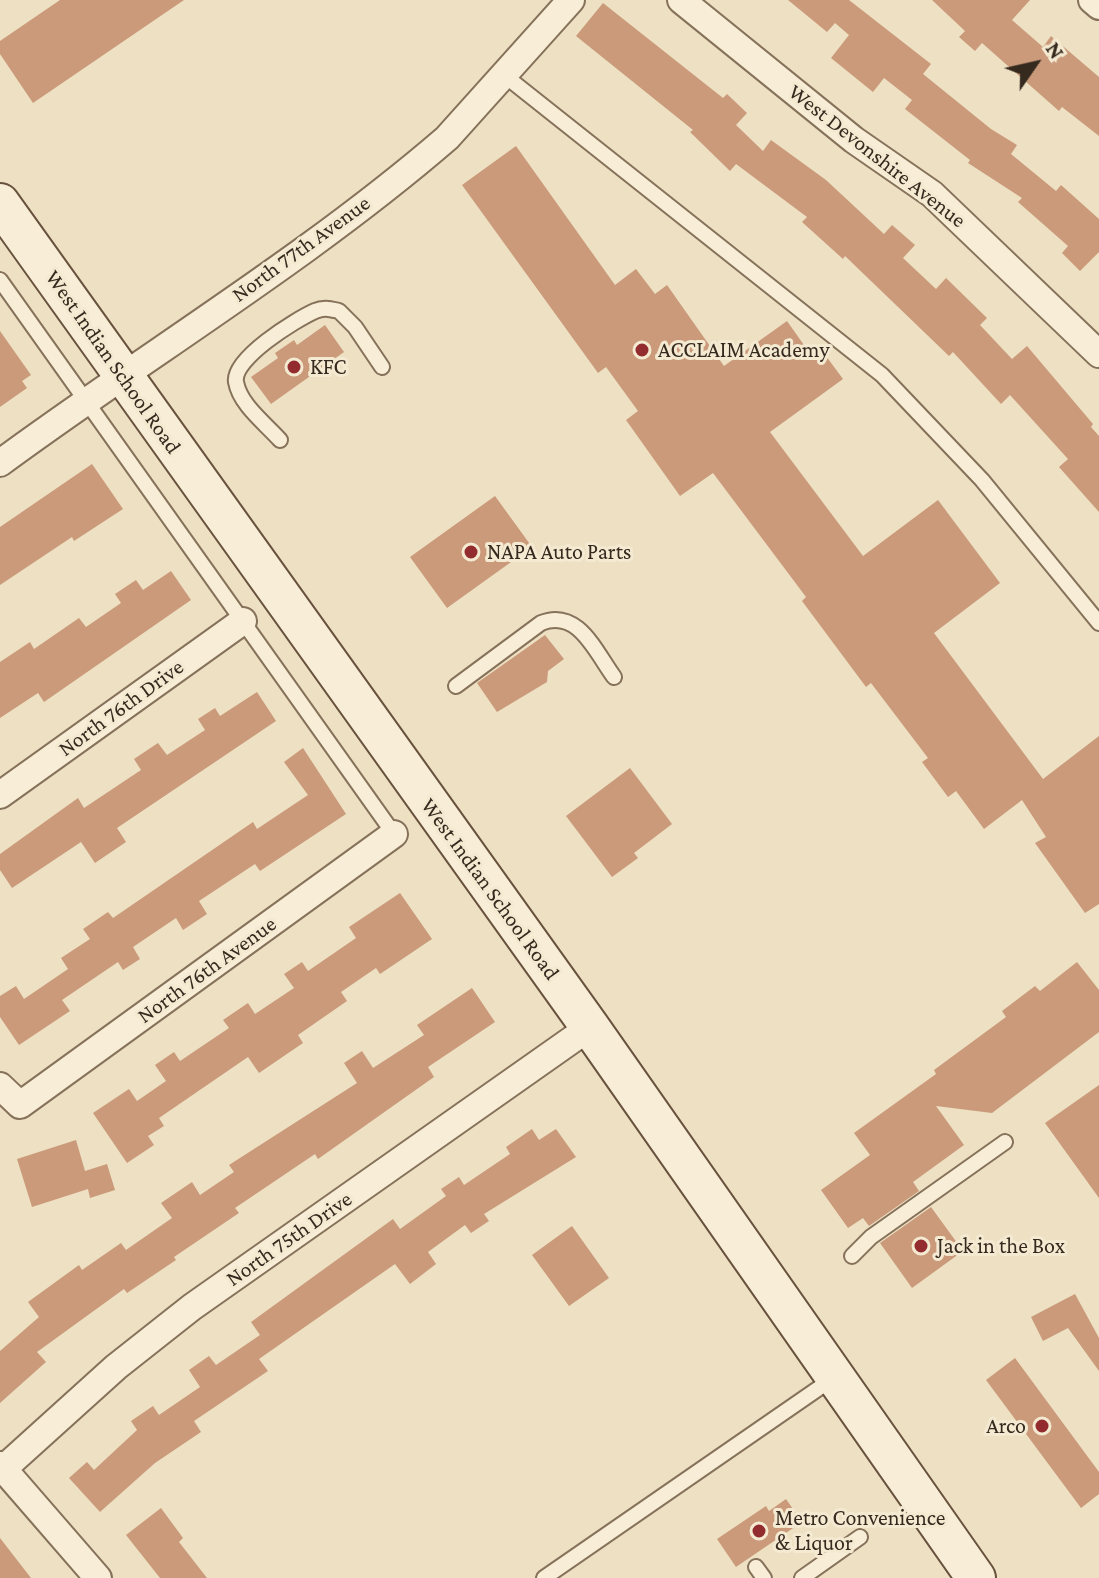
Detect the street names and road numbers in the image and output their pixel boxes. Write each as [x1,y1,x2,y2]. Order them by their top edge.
street label: West Devonshire Avenue [783,78,971,234]
street label: North 77th Avenue [227,190,375,308]
street label: West Indian School Road [40,265,186,459]
street label: North 76th Drive [53,654,189,762]
street label: West Indian School Road [415,793,565,985]
street label: North 76th Avenue [132,911,282,1029]
street label: North 75th Drive [221,1186,357,1292]

